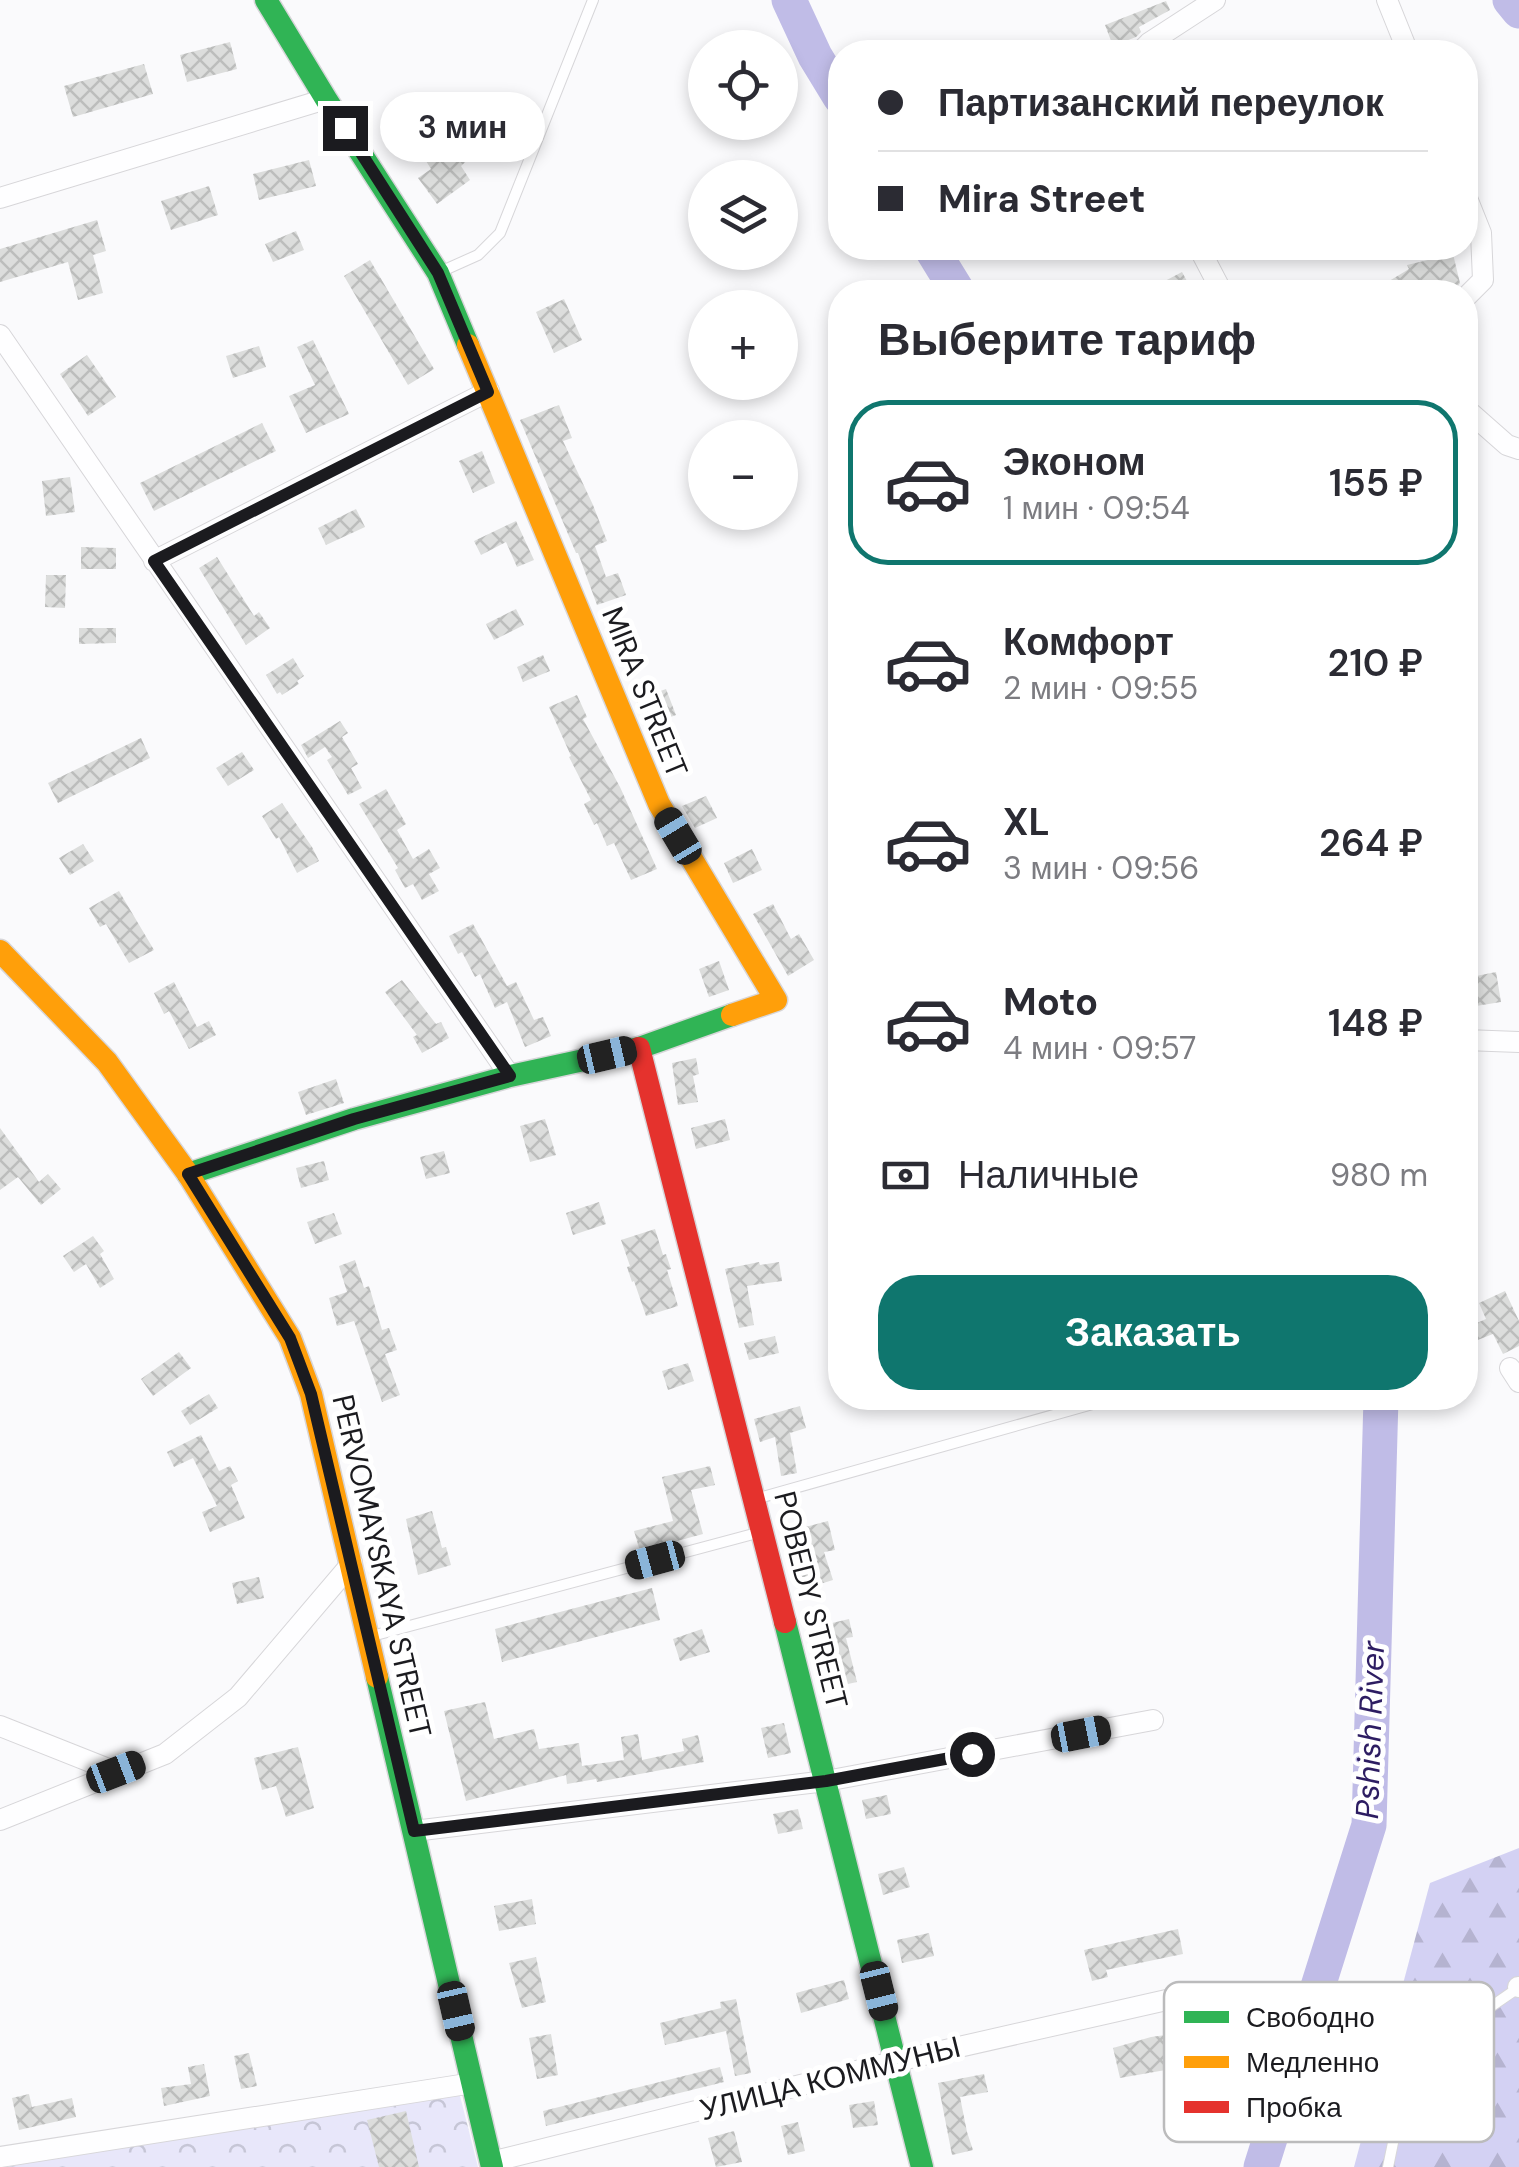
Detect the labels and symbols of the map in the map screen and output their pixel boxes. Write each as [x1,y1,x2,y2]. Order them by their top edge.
callout: 3 мин [380,93,545,163]
route end [323,106,368,151]
street label: MIRA STREET [593,601,697,783]
car [650,803,706,869]
car [574,1034,640,1076]
street label: PERVOMAYSKAYA STREET [324,1391,440,1741]
street label: POBEDY STREET [765,1487,857,1713]
car [622,1538,688,1582]
water label: Pshish River [1346,1639,1394,1820]
car [1049,1714,1113,1754]
route start [950,1732,995,1777]
car [83,1747,149,1797]
car [857,1958,901,2024]
car [435,1978,477,2044]
legend [1164,1982,1494,2142]
text: Свободно [1246,1999,1375,2036]
street label: УЛИЦА КОММУНЫ [696,2027,964,2129]
text: Медленно [1246,2044,1379,2081]
text: Пробка [1246,2089,1342,2126]

